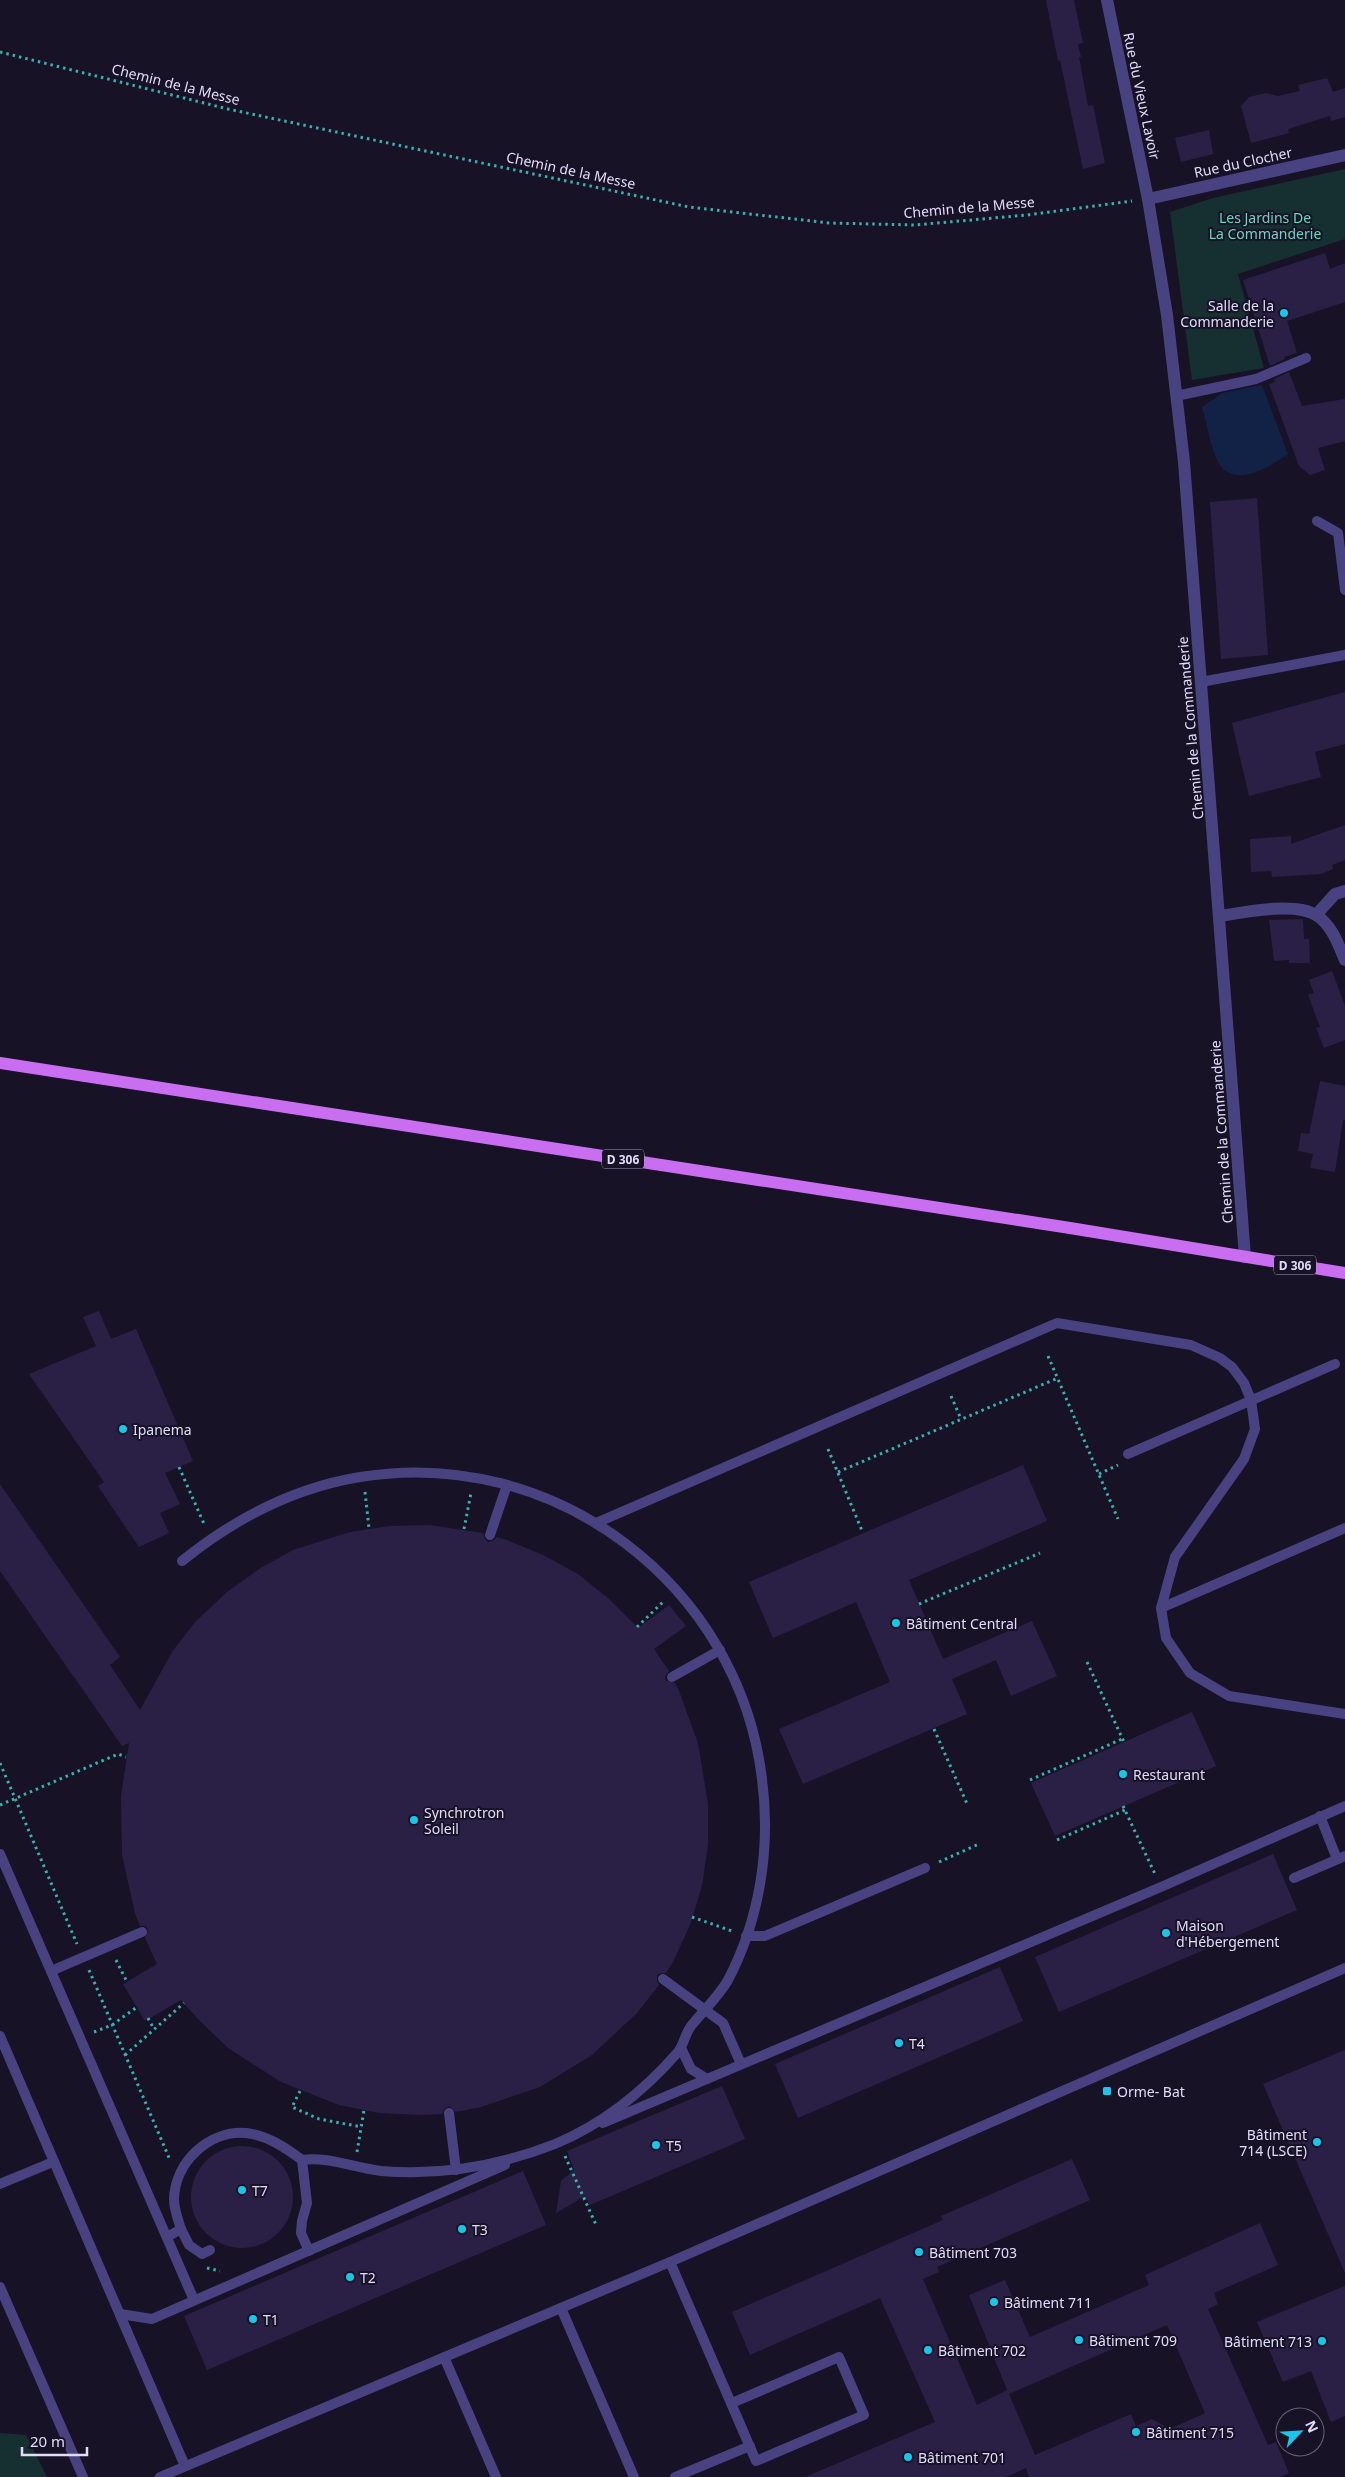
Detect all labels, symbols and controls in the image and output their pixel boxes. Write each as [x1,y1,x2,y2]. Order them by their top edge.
street label: Rue du Vieux Lavoir [1119,31,1165,162]
street label: Chemin de la Messe [110,59,242,109]
street label: Rue du Clocher [1192,142,1294,182]
street label: Chemin de la Messe [505,147,637,193]
street label: Chemin de la Messe [903,192,1035,222]
park label: Les Jardins De La Commanderie [1209,208,1321,243]
place label: Salle de la Commanderie [1180,296,1274,331]
marker: Salle de la Commanderie [1278,307,1290,319]
street label: Chemin de la Commanderie [1173,636,1207,820]
street label: Chemin de la Commanderie [1205,1040,1237,1224]
road number: D 306 [602,1150,644,1168]
road number: D 306 [1274,1256,1316,1274]
place label: Ipanema [133,1420,192,1439]
marker: Ipanema [117,1423,129,1435]
place label: Bâtiment Central [906,1614,1017,1633]
marker: Bâtiment Central [890,1617,902,1629]
place label: Restaurant [1133,1765,1205,1784]
marker: Restaurant [1117,1768,1129,1780]
place label: Synchrotron Soleil [424,1803,505,1838]
marker: Synchrotron Soleil [408,1814,420,1826]
place label: Maison d'Hébergement [1176,1916,1279,1951]
marker: Maison d'Hébergement [1160,1927,1172,1939]
place label: T4 [909,2034,925,2053]
marker: T4 [893,2037,905,2049]
place label: Orme- Bat [1117,2082,1185,2101]
marker: Orme- Bat [1101,2085,1113,2097]
place label: Bâtiment 714 (LSCE) [1239,2125,1307,2160]
place label: T5 [666,2136,682,2155]
marker: Bâtiment 714 (LSCE) [1311,2136,1323,2148]
marker: T5 [650,2139,662,2151]
place label: T7 [252,2181,268,2200]
marker: T7 [236,2184,248,2196]
place label: T3 [472,2220,488,2239]
marker: T3 [456,2223,468,2235]
place label: Bâtiment 703 [929,2243,1017,2262]
marker: Bâtiment 703 [913,2246,925,2258]
place label: T2 [360,2268,376,2287]
marker: T2 [344,2271,356,2283]
place label: Bâtiment 711 [1004,2293,1092,2312]
marker: Bâtiment 711 [988,2296,1000,2308]
place label: T1 [263,2310,279,2329]
marker: T1 [247,2313,259,2325]
place label: Bâtiment 709 [1089,2331,1177,2350]
place label: Bâtiment 713 [1224,2332,1312,2351]
marker: Bâtiment 709 [1073,2334,1085,2346]
marker: Bâtiment 713 [1316,2335,1328,2347]
place label: Bâtiment 702 [938,2341,1026,2360]
marker: Bâtiment 702 [922,2344,934,2356]
north arrow [1275,2407,1325,2457]
text: N [1301,2417,1323,2435]
place label: Bâtiment 715 [1146,2423,1234,2442]
scale bar [22,2424,88,2456]
marker: Bâtiment 715 [1130,2426,1142,2438]
text: 20 m [30,2431,65,2451]
place label: Bâtiment 701 [918,2448,1006,2467]
marker: Bâtiment 701 [902,2451,914,2463]

